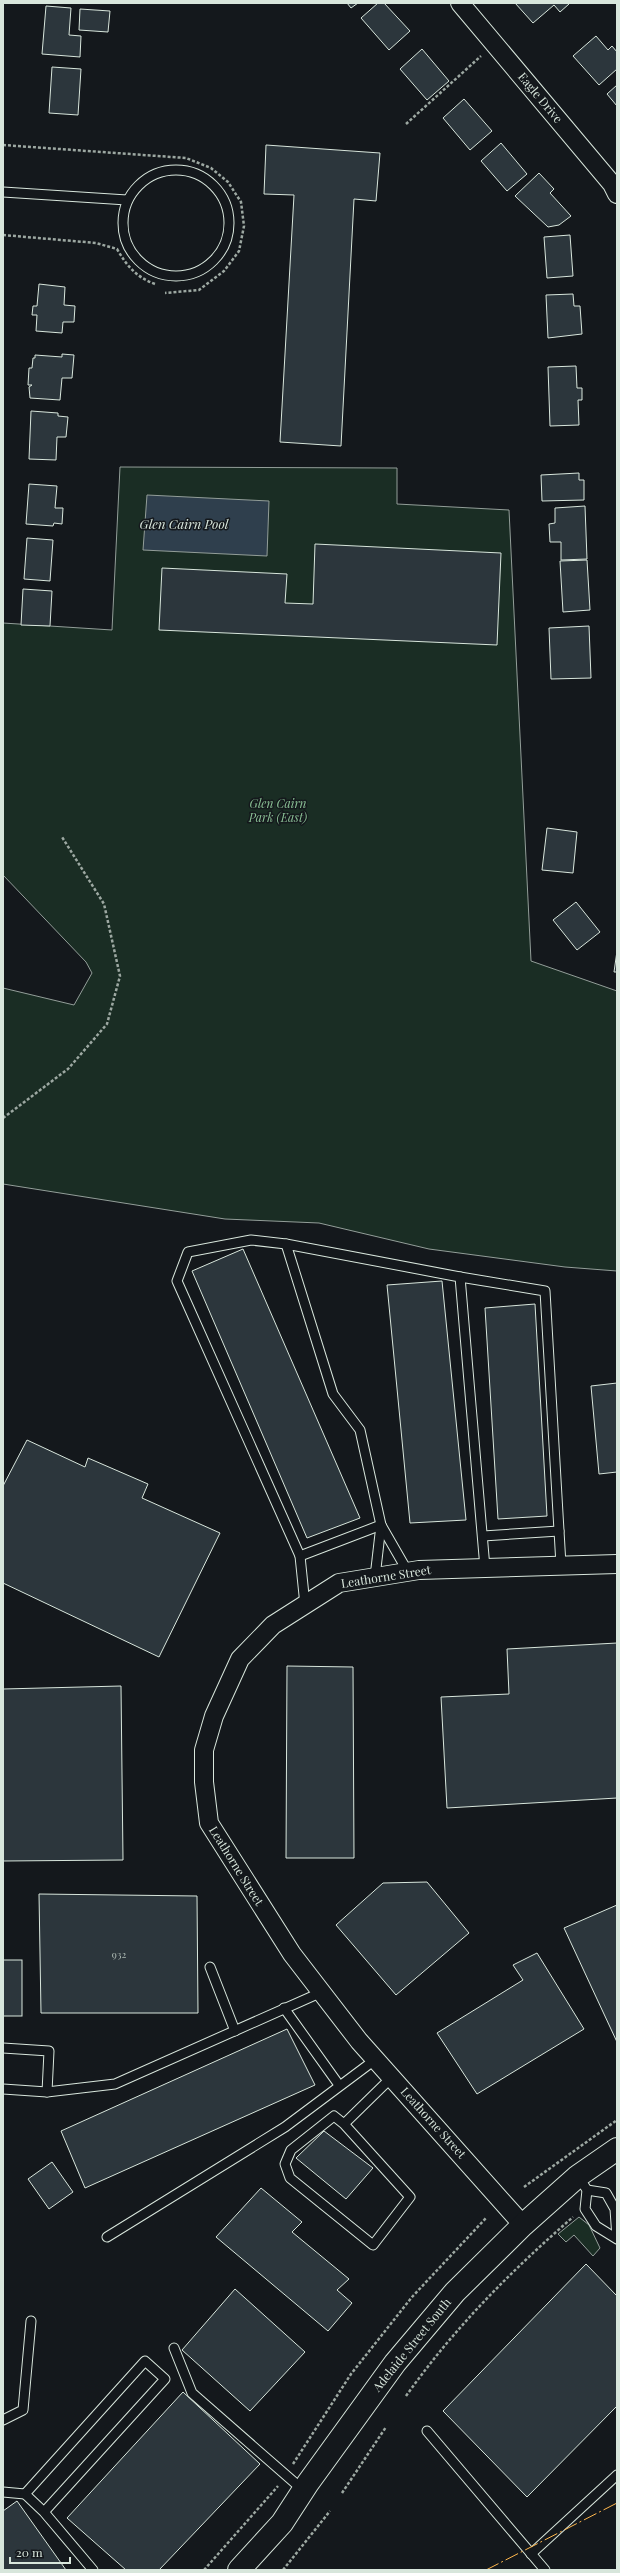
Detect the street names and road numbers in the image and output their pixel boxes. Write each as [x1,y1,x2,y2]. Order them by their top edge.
street label: Eagle Drive [515,69,567,126]
street label: Leathorne Street [340,1561,433,1591]
street label: Leathorne Street [206,1823,268,1909]
street label: Leathorne Street [397,2083,471,2162]
street label: Adelaide Street South [368,2294,454,2395]

